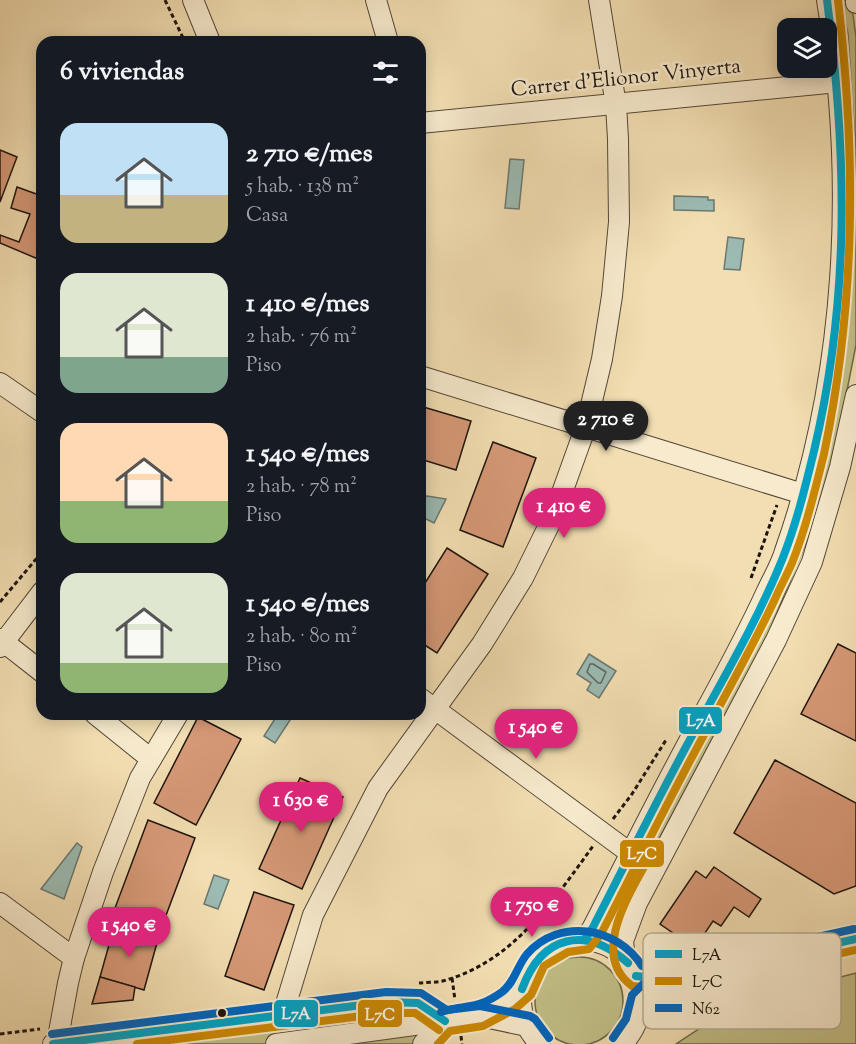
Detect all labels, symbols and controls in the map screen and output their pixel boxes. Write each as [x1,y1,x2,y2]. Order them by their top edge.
map controls [777,18,837,78]
button: layers [777,18,837,78]
street label: Carrer d'Elionor Vinyerta [510,52,743,106]
text: 6 viviendas [60,54,184,91]
icon: filters [369,56,402,89]
text: 2 710 €/mes [246,136,373,173]
icon: home [108,147,180,219]
text: 5 hab. · 138 m² [246,173,359,202]
text: Casa [246,202,288,231]
text: 1 410 €/mes [246,286,369,323]
icon: home [108,297,180,369]
text: 2 hab. · 76 m² [246,323,357,352]
text: Piso [246,352,281,381]
pin: 2 710 € [551,401,661,452]
text: 2 710 € [577,406,635,435]
text: 1 540 €/mes [246,436,369,473]
icon: home [108,447,180,519]
text: 2 hab. · 78 m² [246,473,357,502]
pin: 1 410 € [509,488,619,539]
text: 1 410 € [537,493,591,522]
text: Piso [246,502,281,531]
text: 1 540 €/mes [246,586,369,623]
icon: home [108,597,180,669]
text: 2 hab. · 80 m² [246,623,358,652]
text: Piso [246,652,281,681]
line badge: L7A [678,706,723,735]
pin: 1 540 € [481,709,591,760]
text: L7A [686,711,716,734]
text: 1 540 € [509,714,563,743]
pin: 1 630 € [246,782,356,833]
text: 1 630 € [273,787,329,816]
line badge: L7C [619,839,665,868]
text: L7C [627,844,657,867]
pin: 1 750 € [477,887,587,938]
text: 1 750 € [504,892,560,921]
pin: 1 540 € [74,907,184,958]
text: 1 540 € [102,912,156,941]
legend [643,933,841,1029]
text: L7A [692,945,722,968]
text: L7C [692,972,723,995]
line badge: L7A [273,999,319,1028]
line badge: L7C [357,999,403,1028]
text: N62 [692,999,720,1022]
text: L7A [281,1004,311,1027]
text: L7C [365,1005,395,1028]
unlabelled marker [216,1007,228,1019]

